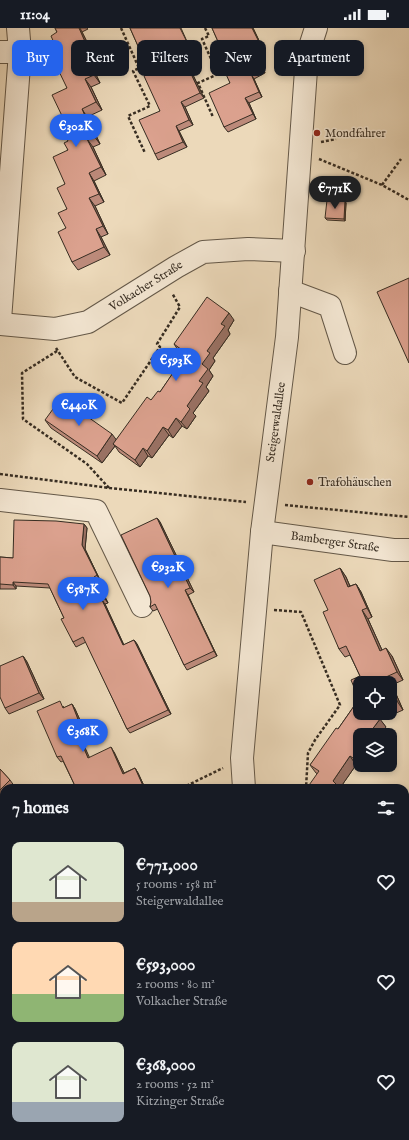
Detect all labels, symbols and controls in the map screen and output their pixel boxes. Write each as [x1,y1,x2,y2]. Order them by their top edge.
text: 11:04 [20,5,50,24]
chip: Buy [12,40,63,76]
chip: Rent [71,40,129,76]
chip: Filters [137,40,202,76]
chip: New [210,40,266,76]
chip: Apartment [274,40,364,76]
pin: €302K [48,114,104,148]
text: €302K [59,118,93,135]
place label: Mondfahrer [325,126,386,141]
marker: Mondfahrer [312,128,322,138]
pin: €771K [307,176,363,210]
text: €771K [318,180,352,197]
street label: Volkacher Straße [106,257,186,315]
pin: €593K [148,348,204,382]
text: €593K [160,352,192,369]
street label: Steigerwaldallee [263,380,289,463]
pin: €440K [51,393,107,427]
text: €440K [61,397,97,414]
place label: Trafohäuschen [318,475,392,490]
marker: Trafohäuschen [305,477,315,487]
street label: Bamberger Straße [290,528,381,556]
pin: €932K [140,555,196,589]
text: €932K [151,559,185,576]
pin: €587K [55,577,111,611]
text: €587K [67,581,99,598]
map controls [353,676,397,772]
button: locate [353,676,397,720]
pin: €368K [55,719,111,753]
text: €368K [67,723,99,740]
button: layers [353,728,397,772]
icon: filters [375,797,397,819]
text: 7 homes [12,798,69,819]
text: €771,000 [136,855,198,876]
icon: home [44,858,92,906]
icon: heart [375,871,397,893]
text: 5 rooms · 158 m² [136,876,217,893]
text: Steigerwaldallee [136,893,224,910]
text: €593,000 [136,955,195,976]
icon: home [44,958,92,1006]
icon: heart [375,971,397,993]
text: 2 rooms · 80 m² [136,976,215,993]
text: Volkacher Straße [136,993,227,1010]
text: €368,000 [136,1055,196,1076]
icon: home [44,1058,92,1106]
icon: heart [375,1071,397,1093]
text: 2 rooms · 52 m² [136,1076,214,1093]
text: Kitzinger Straße [136,1093,225,1110]

